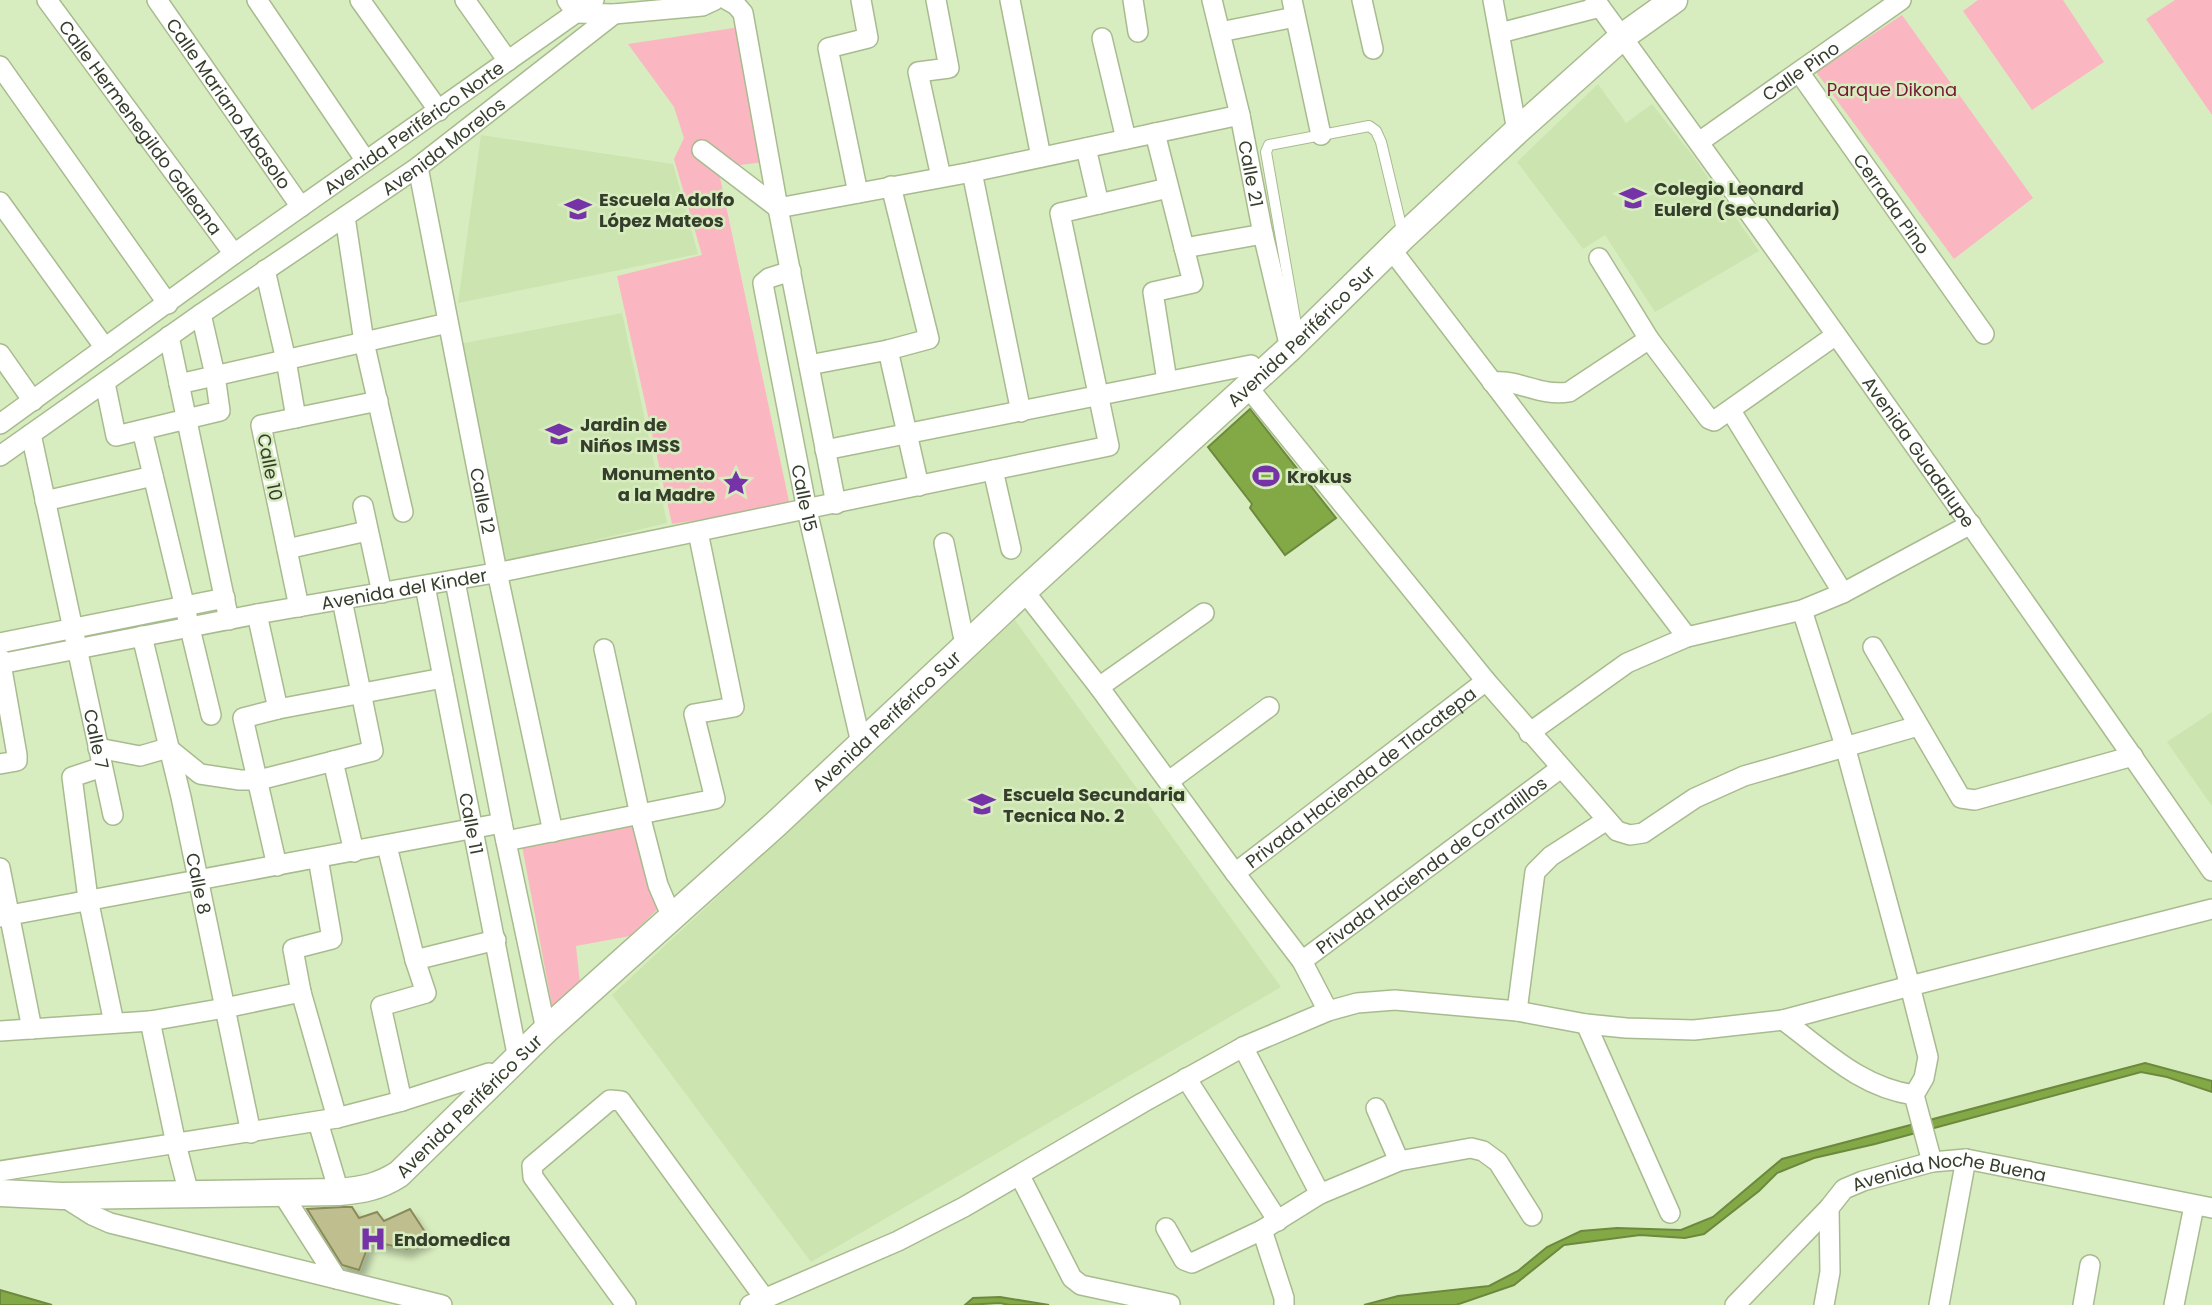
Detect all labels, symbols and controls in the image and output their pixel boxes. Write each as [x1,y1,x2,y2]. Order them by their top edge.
street label: Calle Mariano Abasolo [161,13,297,194]
street label: Calle Hermenegildo Galeana [53,15,228,240]
street label: Calle Pino [1757,35,1844,106]
street label: Avenida Periférico Norte [318,55,509,200]
park label: Parque Dikona [1827,77,1957,102]
street label: Avenida Morelos [377,91,510,201]
street label: Calle 21 [1233,138,1270,209]
street label: Cerrada Pino [1848,148,1936,259]
place label: Colegio Leonard Eulerd (Secundaria) [1654,176,1840,222]
school or university icon: Colegio Leonard Eulerd (Secundaria) [1618,183,1648,213]
place label: Escuela Adolfo López Mateos [599,187,734,233]
school or university icon: Escuela Adolfo López Mateos [563,194,593,224]
street label: Avenida Periférico Sur [1221,259,1380,412]
street label: Avenida Guadalupe [1857,371,1981,532]
place label: Jardin de Niños IMSS [580,412,680,458]
school or university icon: Jardin de Niños IMSS [544,419,574,449]
street label: Calle 10 [251,431,289,503]
place label: Monumento a la Madre [602,461,715,507]
sports icon: Krokus [1251,461,1281,491]
street label: Calle 15 [786,462,824,534]
place label: Krokus [1287,464,1352,489]
street label: Calle 12 [464,465,502,536]
place icon: Monumento a la Madre [721,468,751,498]
street label: Avenida del Kinder [319,562,489,615]
street label: Avenida Periférico Sur [806,644,966,797]
street label: Privada Hacienda de Tlacatepa [1240,681,1481,873]
street label: Calle 7 [78,707,115,772]
street label: Privada Hacienda de Corralillos [1310,770,1552,959]
place label: Escuela Secundaria Tecnica No. 2 [1003,782,1185,828]
school or university icon: Escuela Secundaria Tecnica No. 2 [967,789,997,819]
street label: Calle 11 [453,790,490,857]
street label: Calle 8 [180,850,218,917]
street label: Avenida Periférico Sur [390,1028,548,1183]
street label: Avenida Noche Buena [1848,1146,2049,1197]
hospital icon: Endomedica [358,1224,388,1254]
place label: Endomedica [394,1227,510,1252]

